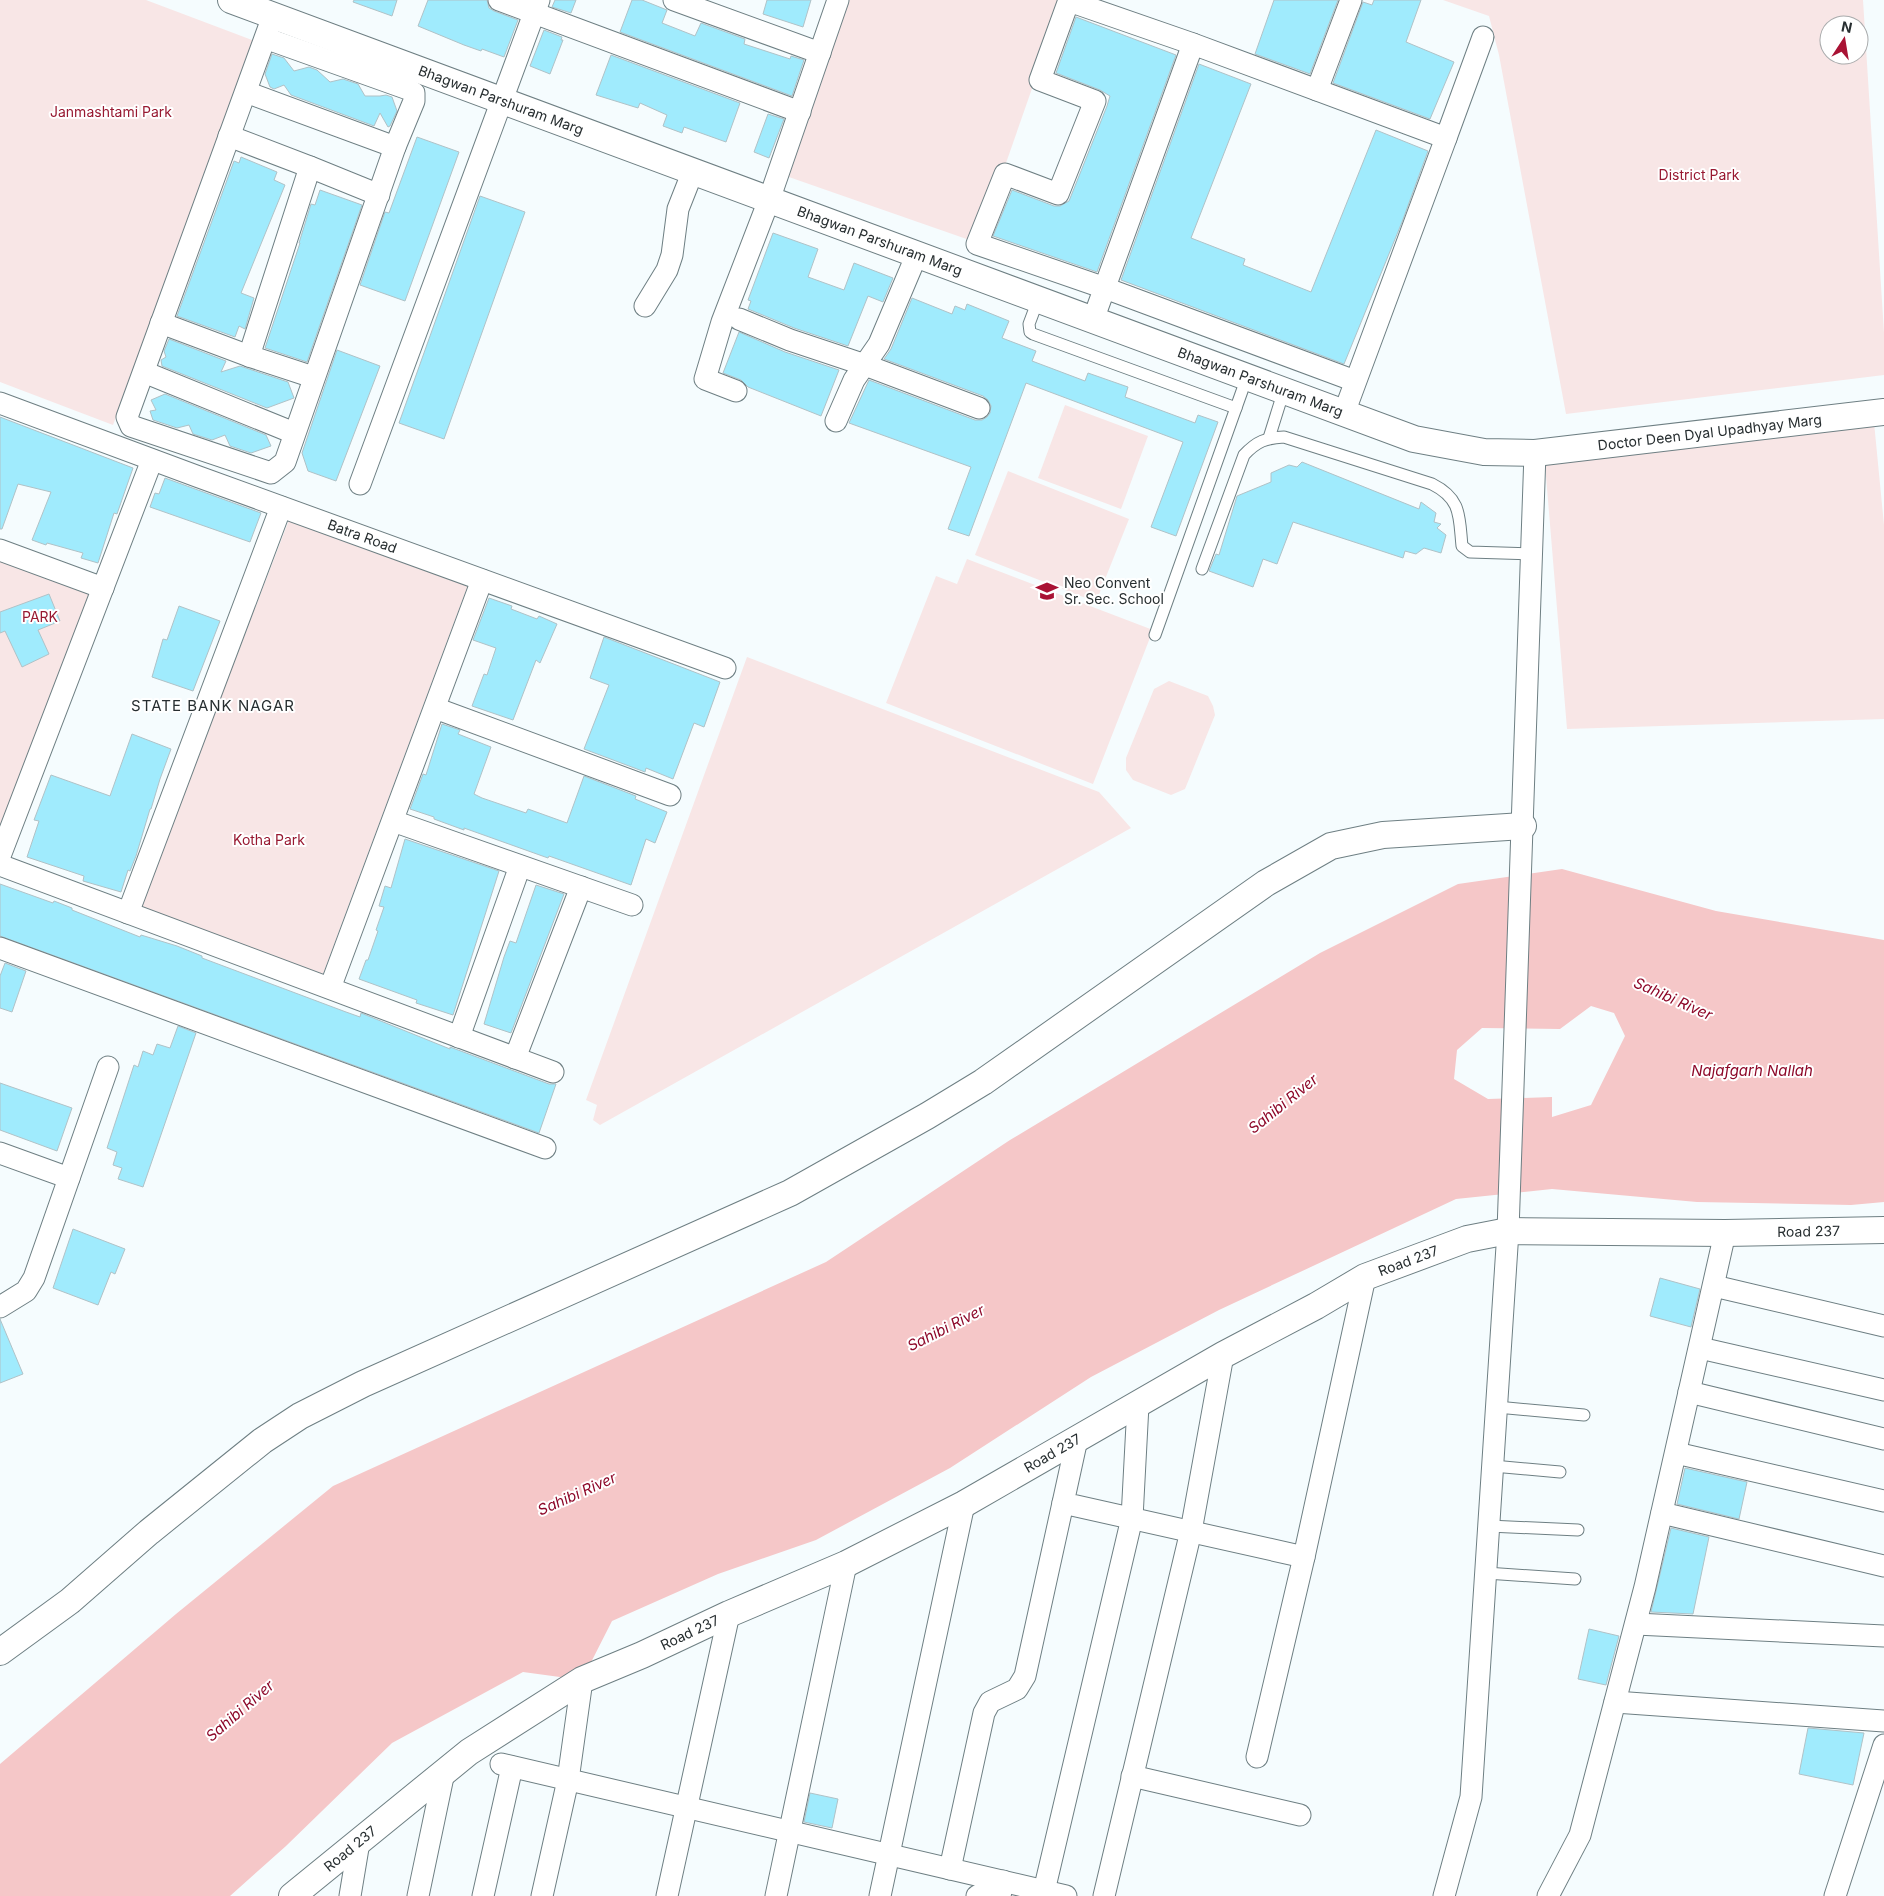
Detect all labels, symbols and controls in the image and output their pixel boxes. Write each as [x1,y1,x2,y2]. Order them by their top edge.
north arrow [1819,15,1869,65]
text: N [1840,17,1854,36]
street label: Bhagwan Parshuram Marg [416,61,586,138]
park label: Janmashtami Park [50,103,172,120]
park label: District Park [1659,166,1740,183]
street label: Bhagwan Parshuram Marg [795,202,965,279]
street label: Bhagwan Parshuram Marg [1176,343,1346,420]
street label: Doctor Deen Dyal Upadhyay Marg [1597,410,1823,454]
street label: Batra Road [325,515,399,556]
place label: Neo Convent Sr. Sec. School [1064,574,1164,607]
school or university icon: Neo Convent Sr. Sec. School [1034,578,1060,604]
park label: PARK [22,608,59,625]
district label: STATE BANK NAGAR [131,696,295,715]
park label: Kotha Park [233,831,305,848]
water label: Sahibi River [1631,973,1716,1024]
water label: Najafgarh Nallah [1691,1061,1813,1080]
water label: Sahibi River [1244,1070,1322,1137]
street label: Road 237 [1777,1222,1840,1240]
street label: Road 237 [1376,1241,1441,1279]
water label: Sahibi River [904,1300,988,1355]
street label: Road 237 [1021,1430,1084,1476]
water label: Sahibi River [535,1468,619,1519]
street label: Road 237 [658,1611,722,1653]
water label: Sahibi River [202,1676,278,1745]
street label: Road 237 [320,1822,380,1875]

